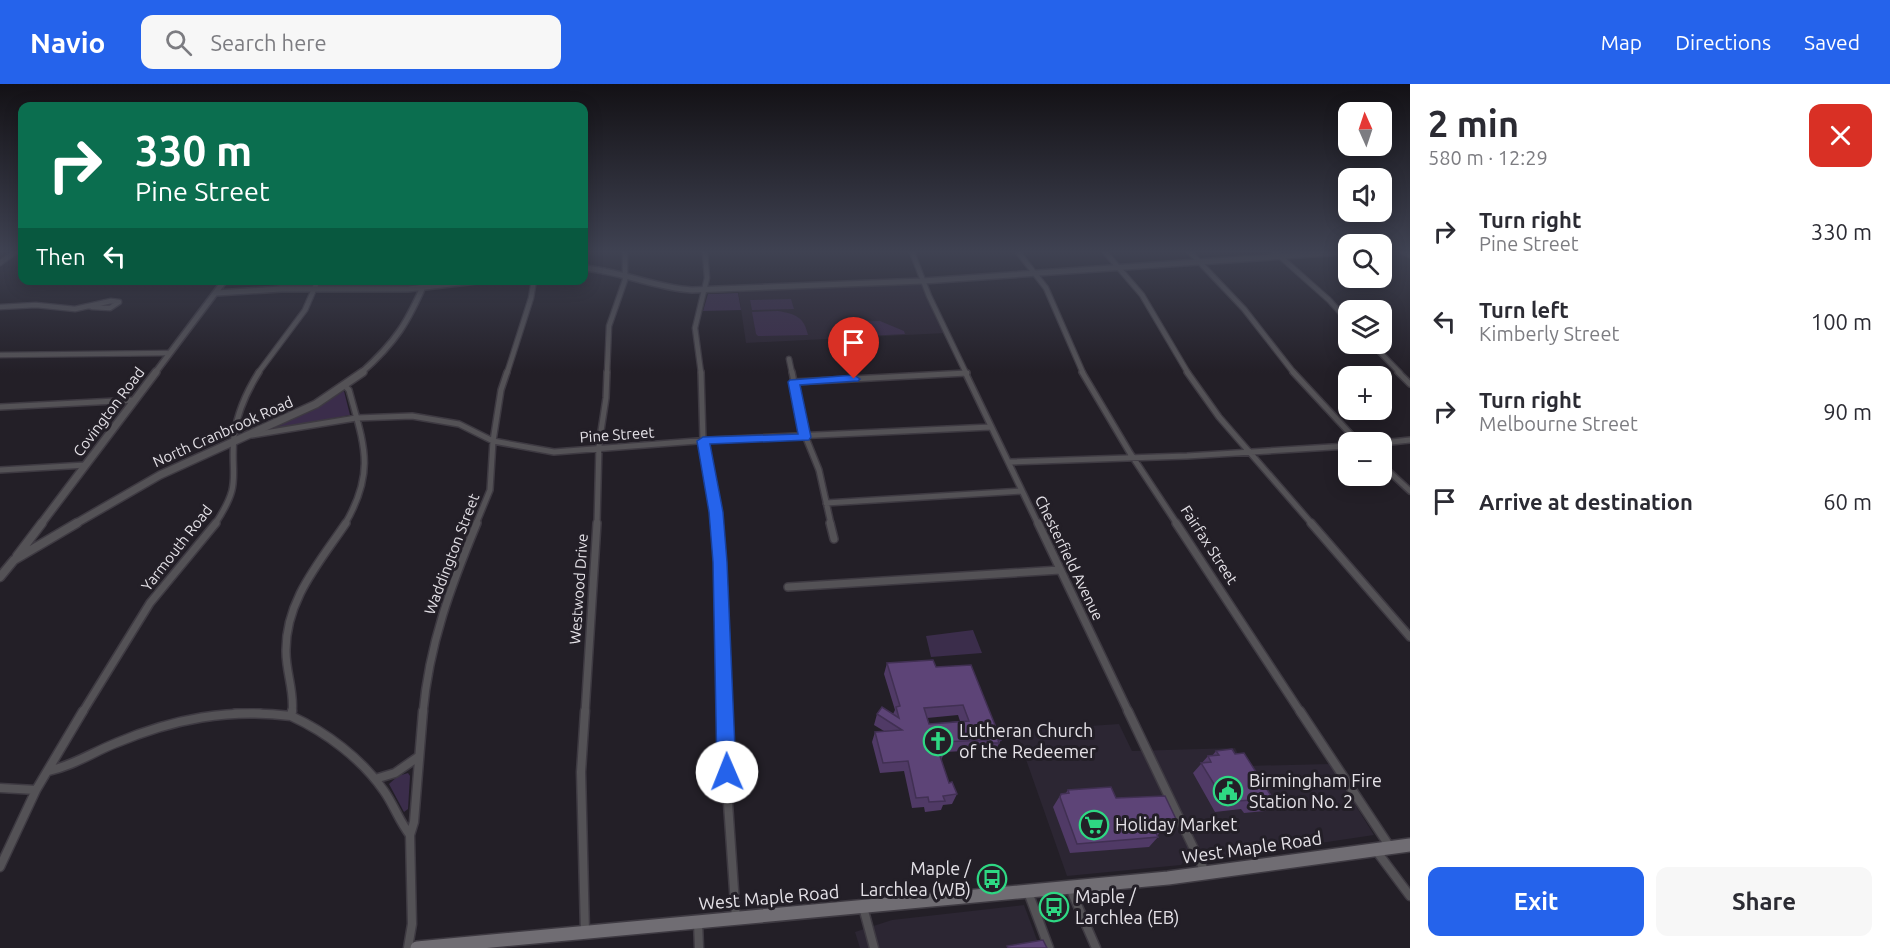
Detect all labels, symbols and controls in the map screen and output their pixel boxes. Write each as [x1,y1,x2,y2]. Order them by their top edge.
search box [141,15,561,69]
icon: search [162,26,195,59]
text: Navio [30,27,105,58]
text: Search here [210,30,327,55]
text: Map [1601,30,1642,54]
text: Directions [1675,30,1771,54]
text: Saved [1804,30,1860,54]
north arrow [1338,102,1392,156]
map controls [1338,102,1392,486]
text: 2 min [1428,103,1519,144]
button: close [1809,104,1872,167]
icon: right [36,126,114,204]
text: 330 m [135,127,252,174]
text: 580 m · 12:29 [1428,146,1548,169]
button: sound [1338,168,1392,222]
text: Pine Street [135,176,270,206]
text: Turn right [1479,207,1581,232]
icon: right [1428,215,1461,248]
text: 330 m [1811,219,1872,244]
text: Pine Street [1479,232,1579,255]
button: search [1338,234,1392,288]
icon: left [98,240,131,273]
text: Then [36,244,86,269]
text: Turn left [1479,297,1569,322]
button: layers [1338,300,1392,354]
icon: left [1428,305,1461,338]
text: 100 m [1811,309,1872,334]
pin [828,317,879,379]
text: Kimberly Street [1479,322,1619,345]
icon: arrive [837,326,870,359]
street label: Covington Road [70,364,148,460]
button: + [1338,366,1392,420]
text: Turn right [1479,387,1581,412]
street label: North Cranbrook Road [150,393,296,470]
icon: right [1428,395,1461,428]
text: 90 m [1823,399,1872,424]
text: Melbourne Street [1479,412,1638,435]
street label: Pine Street [579,423,655,446]
button: − [1338,432,1392,486]
icon: arrive [1428,485,1461,518]
text: Arrive at destination [1479,489,1693,514]
text: 60 m [1823,489,1872,514]
street label: Waddington Street [421,491,482,617]
street label: Chesterfield Avenue [1032,493,1107,623]
street label: Yarmouth Road [138,501,215,594]
street label: Fairfax Street [1178,502,1241,587]
street label: Westwood Drive [566,533,591,645]
place label: Lutheran Church of the Redeemer [959,720,1096,761]
church icon: Lutheran Church of the Redeemer [922,725,954,757]
position arrow [695,740,759,804]
place label: Birmingham Fire Station No. 2 [1249,770,1382,811]
public building icon: Birmingham Fire Station No. 2 [1212,775,1244,807]
supermarket icon: Holiday Market [1078,809,1110,841]
place label: Holiday Market [1115,814,1237,834]
street label: West Maple Road [1181,827,1323,867]
place label: Maple / Larchlea (WB) [860,858,972,900]
bus stop icon: Maple / Larchlea (WB) [976,863,1008,895]
button: Exit [1428,867,1644,936]
button: Share [1656,867,1872,936]
street label: West Maple Road [698,881,840,913]
place label: Maple / Larchlea (EB) [1075,886,1180,928]
bus stop icon: Maple / Larchlea (EB) [1038,891,1070,923]

